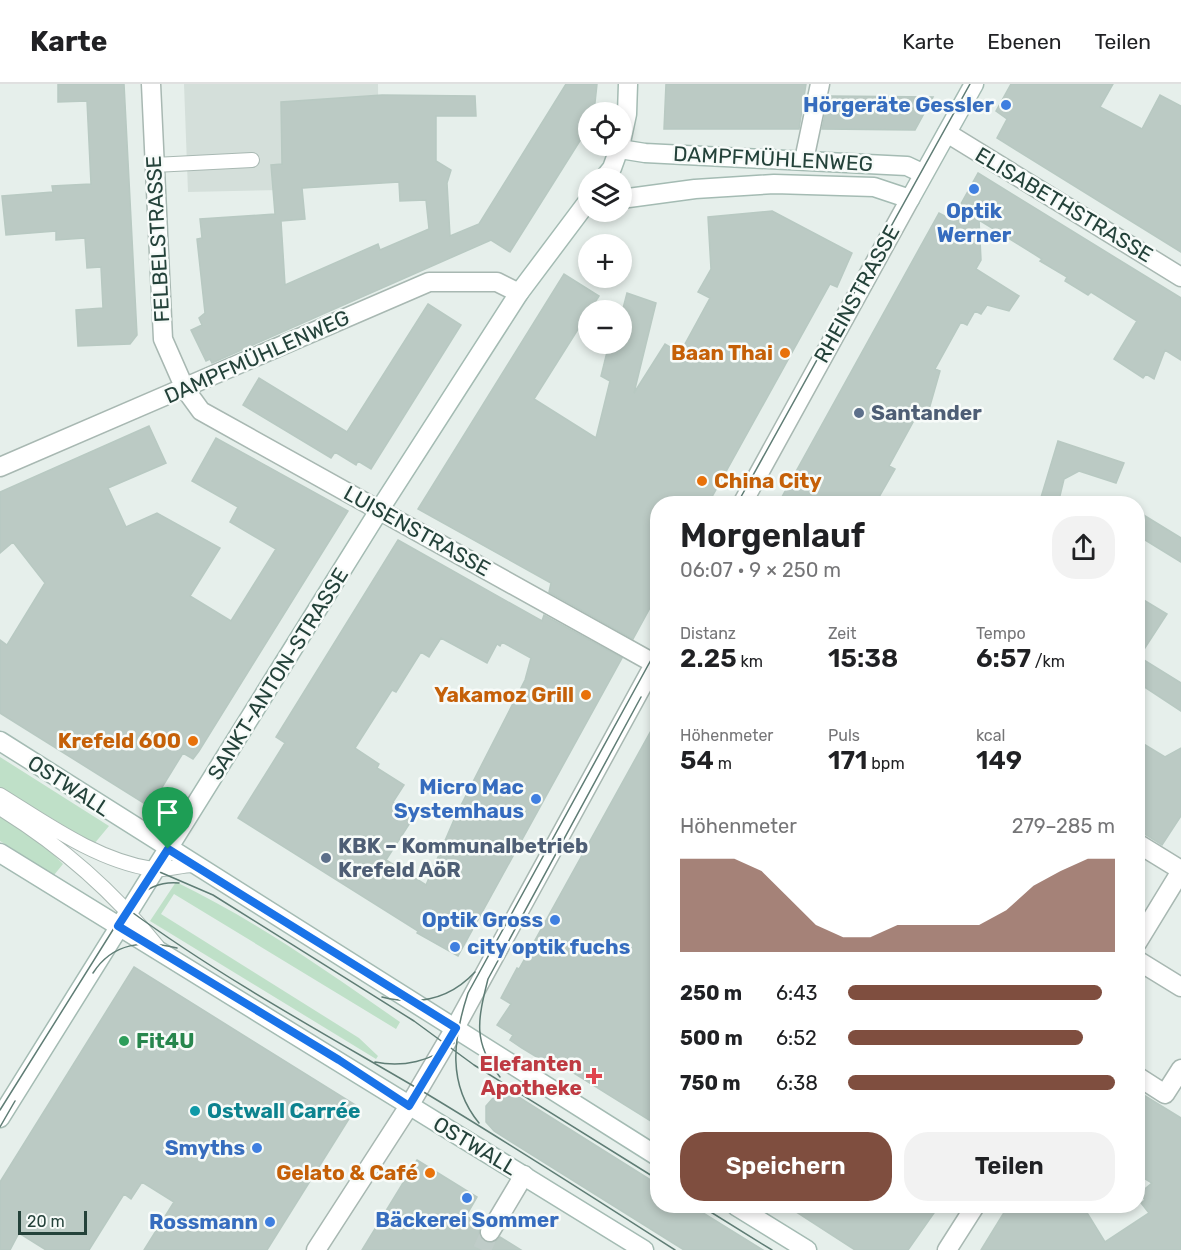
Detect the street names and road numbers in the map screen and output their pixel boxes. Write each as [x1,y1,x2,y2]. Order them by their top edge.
street label: DAMPFMÜHLENWEG [673,141,874,176]
street label: ELISABETHSTRASSE [971,142,1158,267]
street label: FELBELSTRASSE [141,155,174,323]
street label: RHEINSTRASSE [808,221,905,367]
street label: DAMPFMÜHLENWEG [160,304,353,409]
street label: LUISENSTRASSE [340,480,495,581]
street label: SANKT-ANTON-STRASSE [202,563,353,784]
street label: OSTWALL [23,750,115,822]
street label: OSTWALL [429,1111,522,1180]

